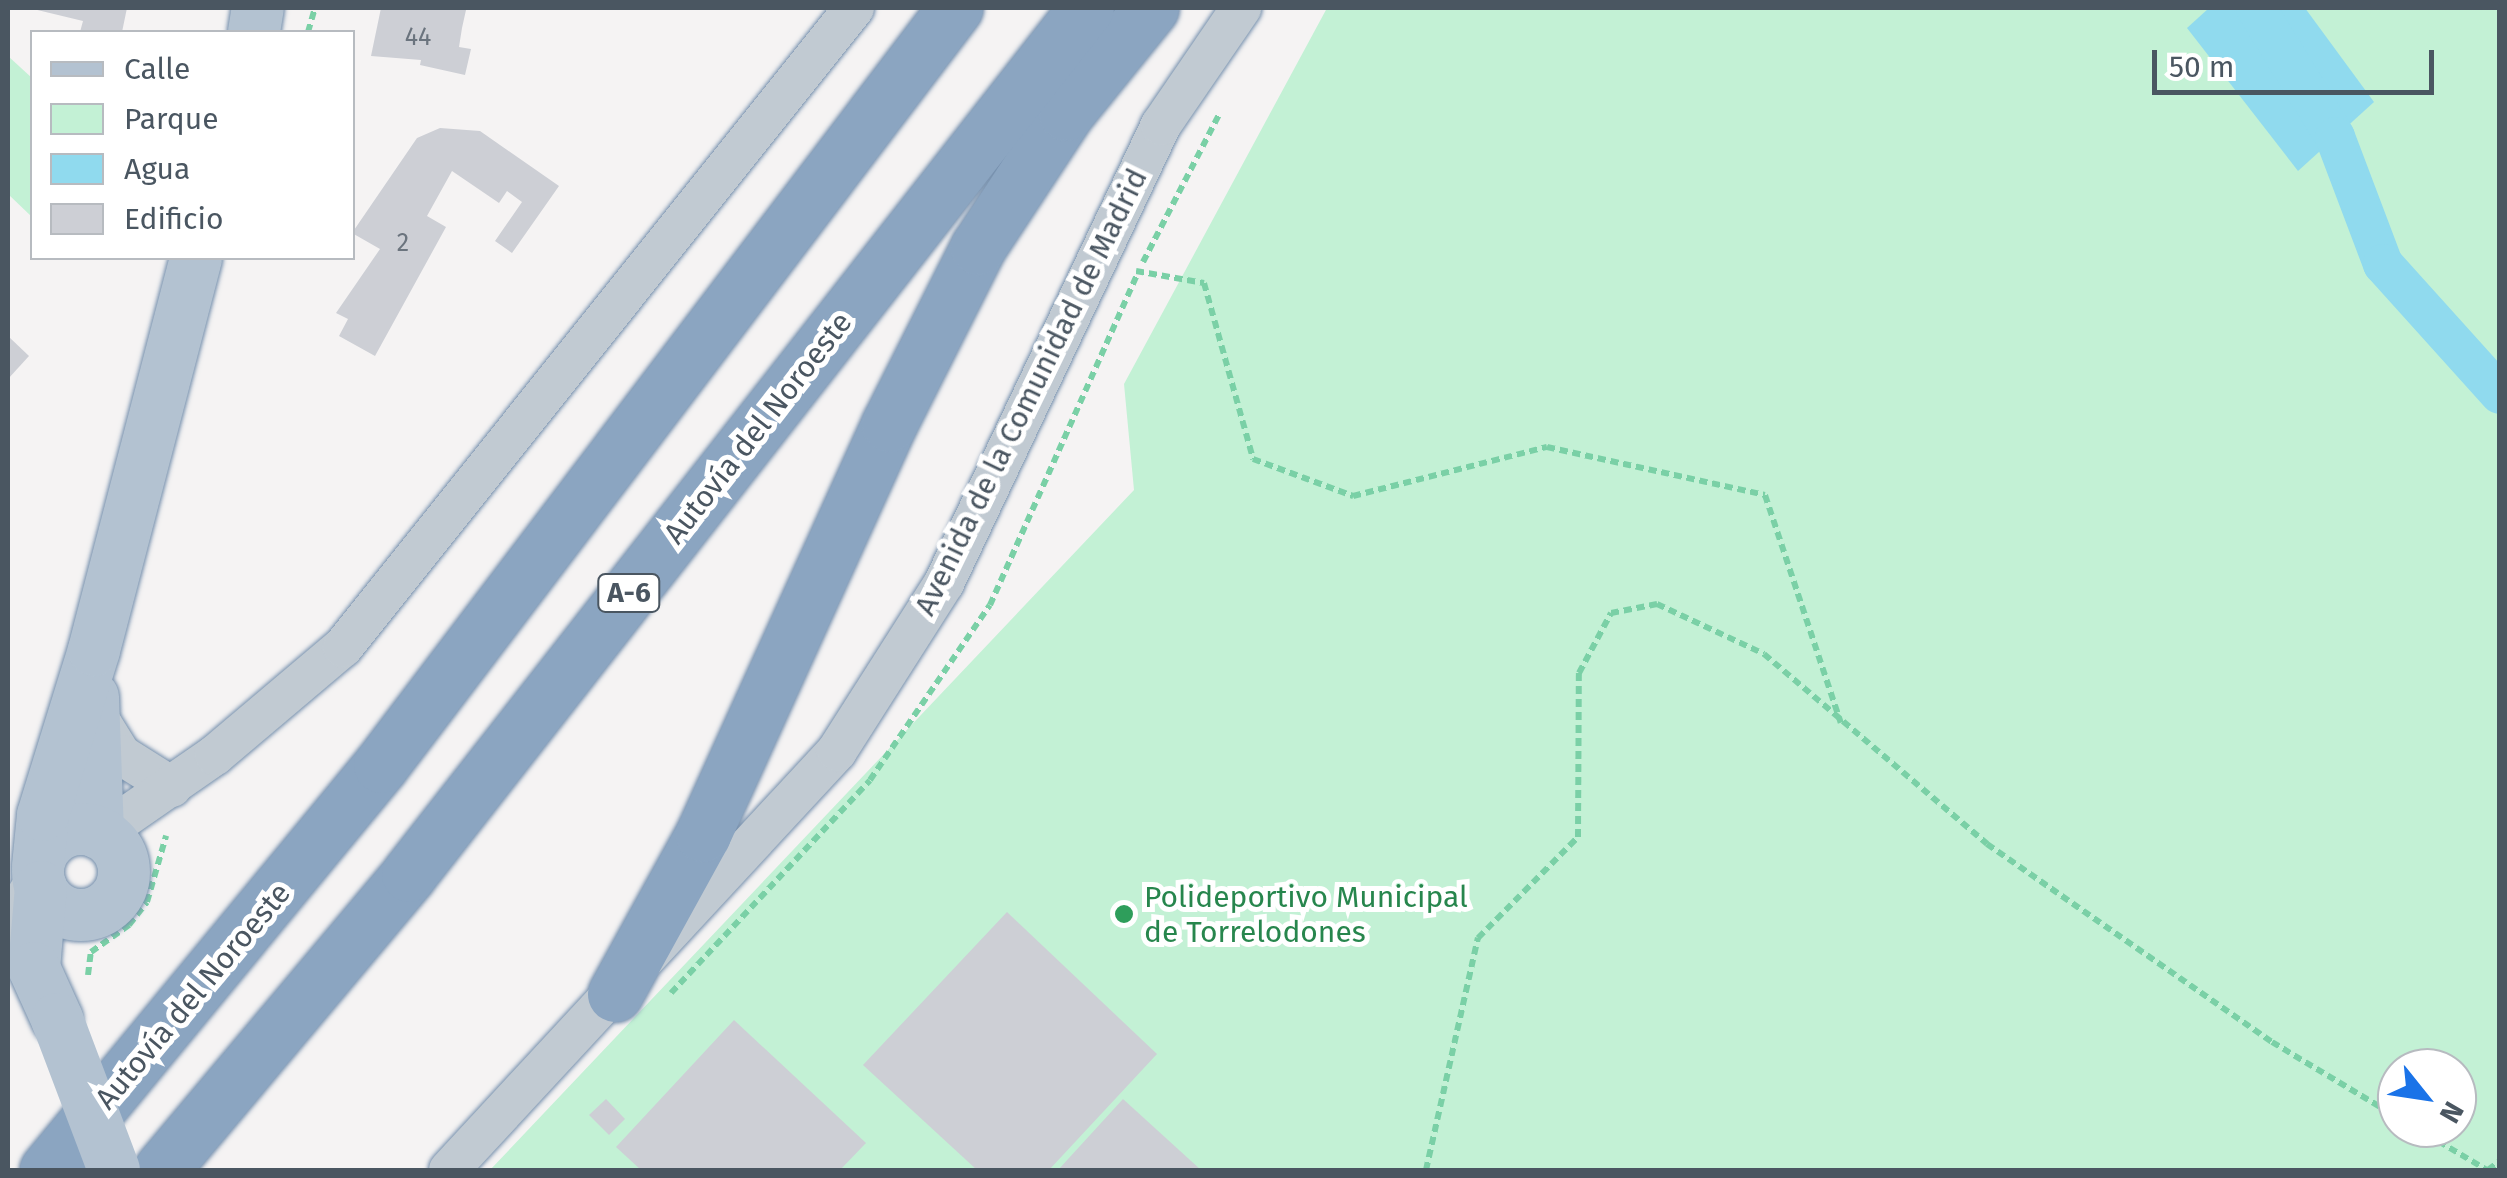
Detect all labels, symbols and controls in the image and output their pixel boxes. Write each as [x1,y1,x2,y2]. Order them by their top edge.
house number: 44 [405,22,431,52]
legend [30,30,355,260]
scale bar [2157,30,2440,92]
text: 50 m [2169,49,2234,85]
text: Calle [124,51,190,87]
text: Parque [124,101,219,137]
text: Agua [124,151,190,187]
street label: Avenida de la Comunidad de Madrid [907,163,1155,621]
text: Edificio [124,201,223,237]
house number: 2 [397,228,409,258]
street label: Autovía del Noroeste [656,305,860,551]
road number: A-6 [596,570,662,616]
street label: Autovía del Noroeste [88,876,298,1116]
place label: Polideportivo Municipal de Torrelodones [1144,879,1468,950]
marker: Polideportivo Municipal de Torrelodones [1113,903,1135,925]
north arrow [2377,1048,2477,1148]
text: N [2433,1096,2471,1129]

